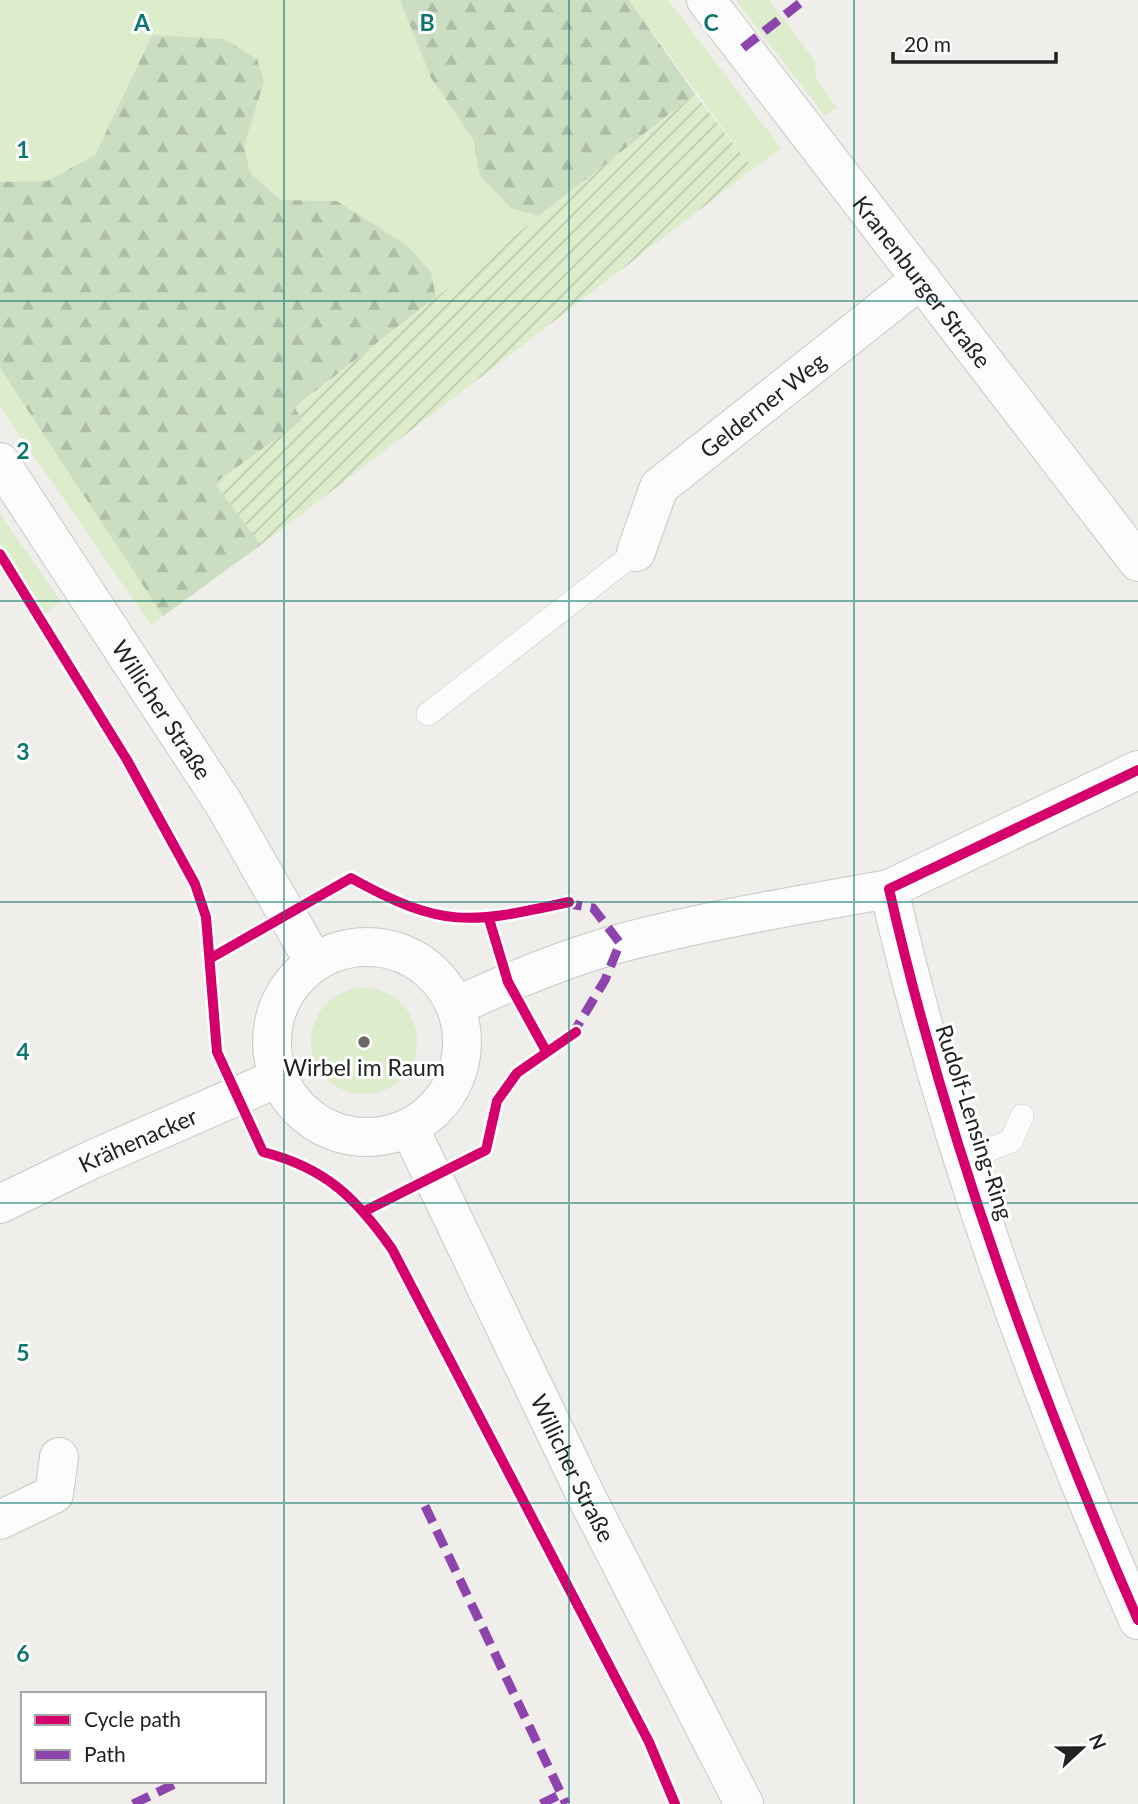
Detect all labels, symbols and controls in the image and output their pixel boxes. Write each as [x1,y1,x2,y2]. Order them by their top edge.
text: A [133,8,151,36]
text: B [419,8,435,36]
text: C [703,8,719,36]
scale bar [893,21,1056,65]
text: 20 m [904,31,951,56]
text: 1 [16,135,30,163]
street label: Kranenburger Straße [847,190,997,373]
street label: Gelderner Weg [694,346,831,463]
text: 2 [16,436,30,464]
street label: Willicher Straße [106,635,218,785]
text: 3 [16,737,30,765]
street label: Rudolf-Lensing-Ring [930,1021,1020,1223]
marker: Wirbel im Raum [356,1034,372,1050]
text: 4 [16,1037,30,1065]
place label: Wirbel im Raum [283,1053,445,1081]
street label: Krähenacker [74,1101,202,1178]
text: 5 [16,1338,30,1366]
street label: Willicher Straße [525,1389,621,1546]
text: 6 [16,1639,30,1667]
legend [21,1692,266,1783]
text: Cycle path [84,1706,181,1731]
north arrow [1047,1713,1117,1783]
text: N [1085,1730,1112,1753]
text: Path [84,1741,126,1766]

